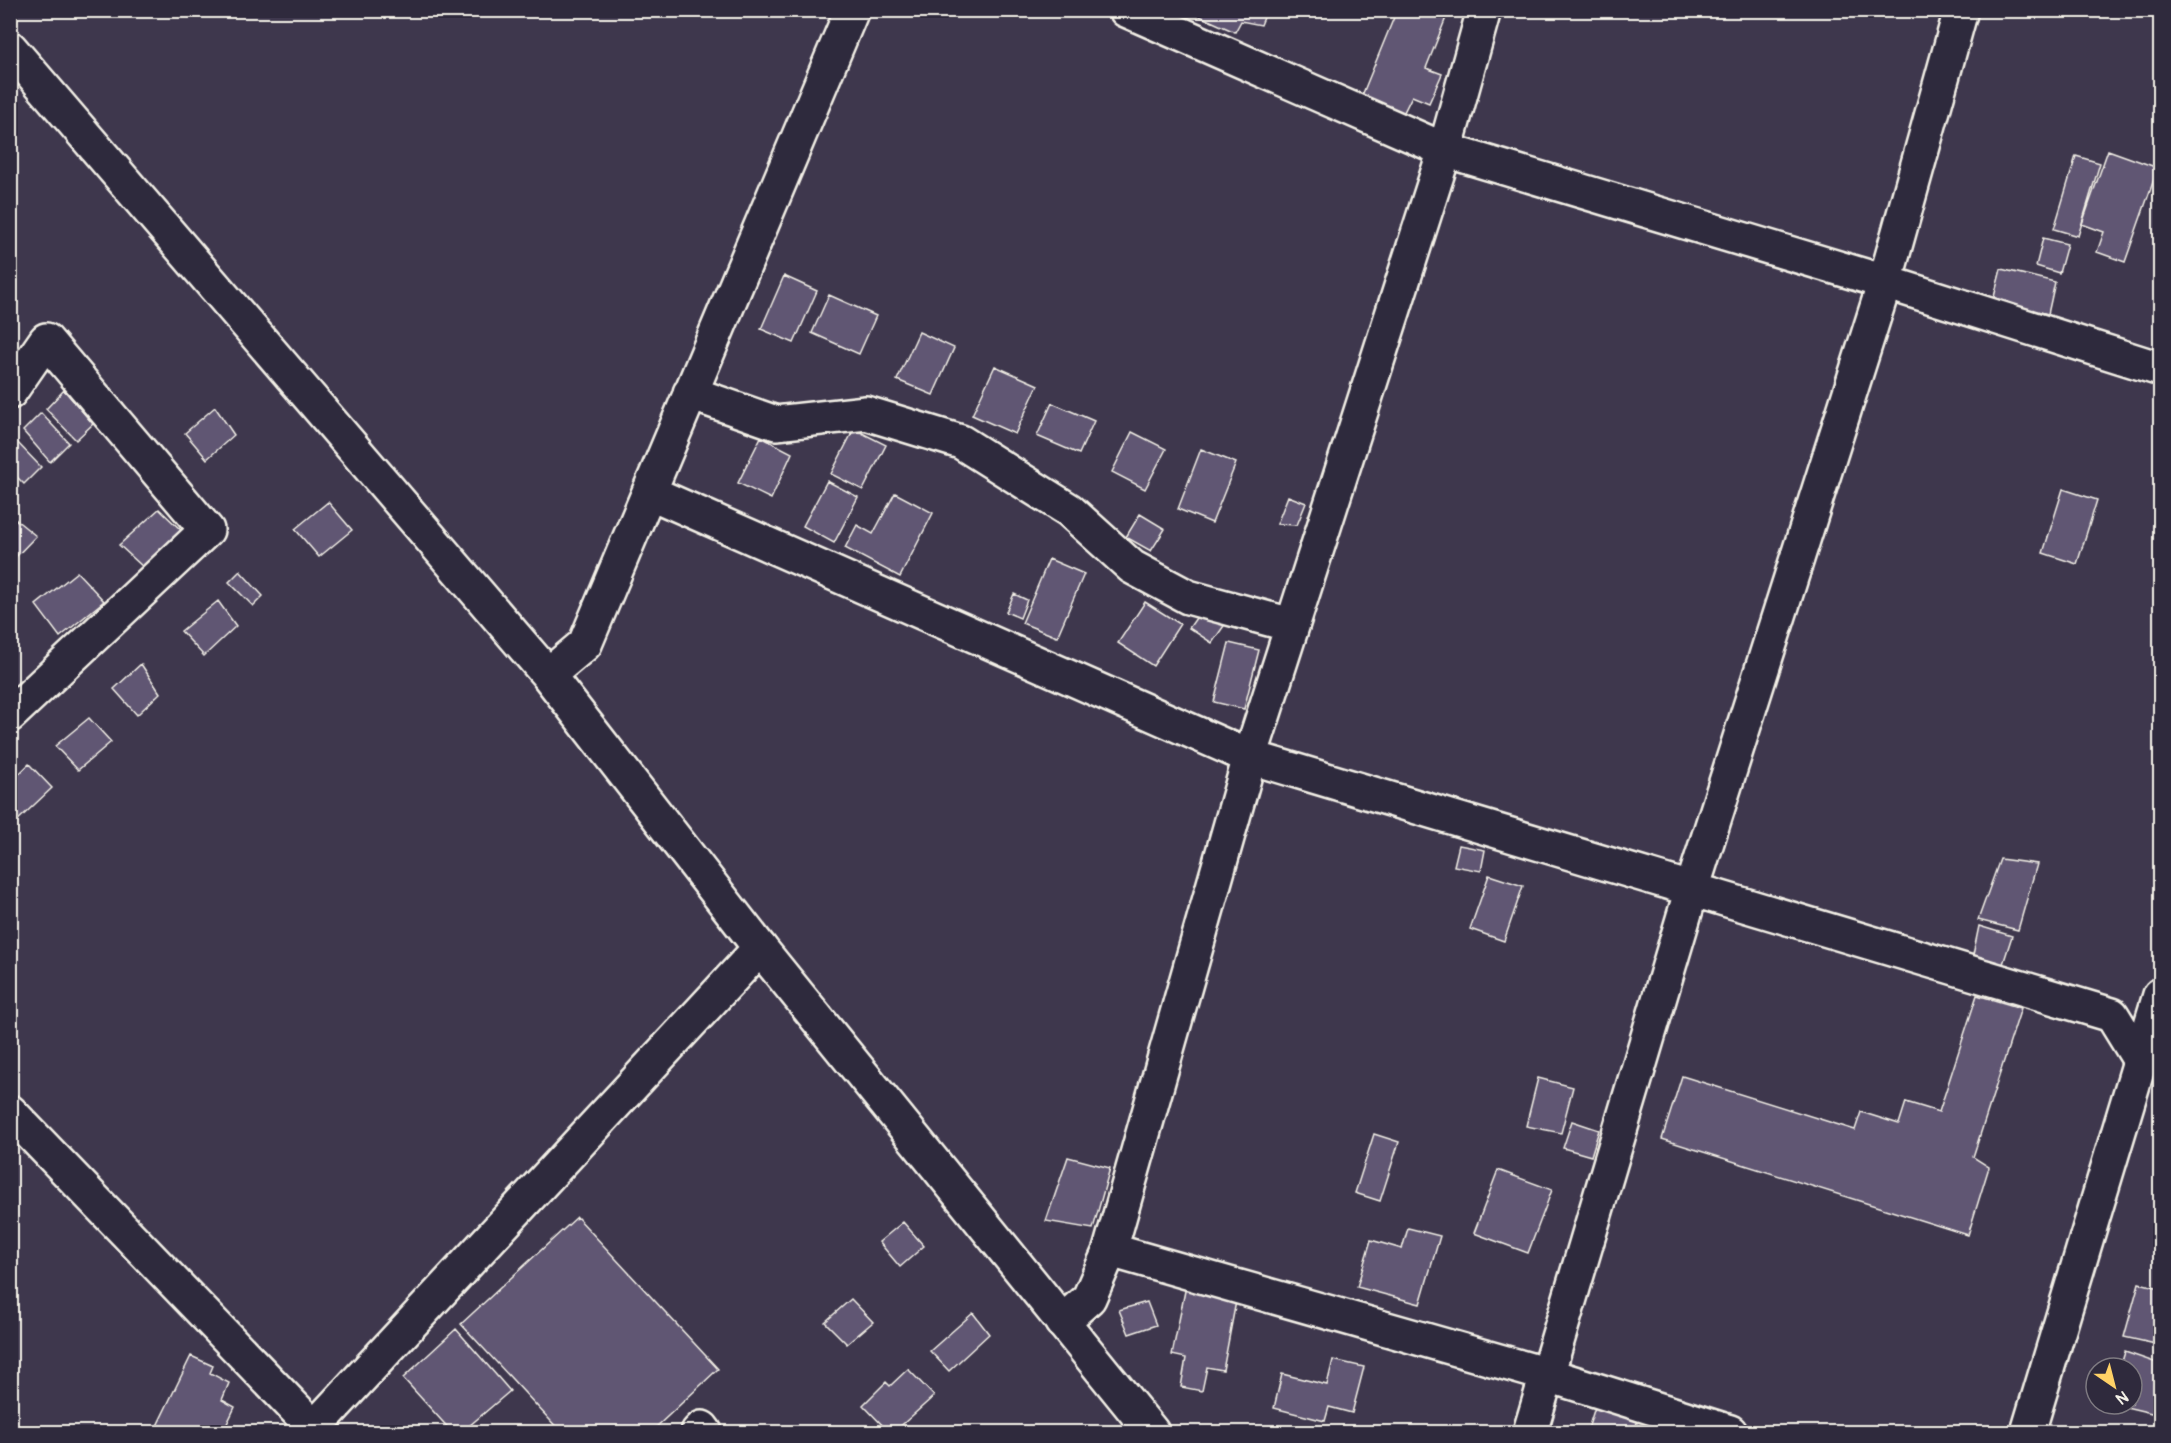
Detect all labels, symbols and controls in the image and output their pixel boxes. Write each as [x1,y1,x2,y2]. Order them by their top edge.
north arrow [2084,1356,2144,1416]
text: N [2112,1386,2132,1409]

